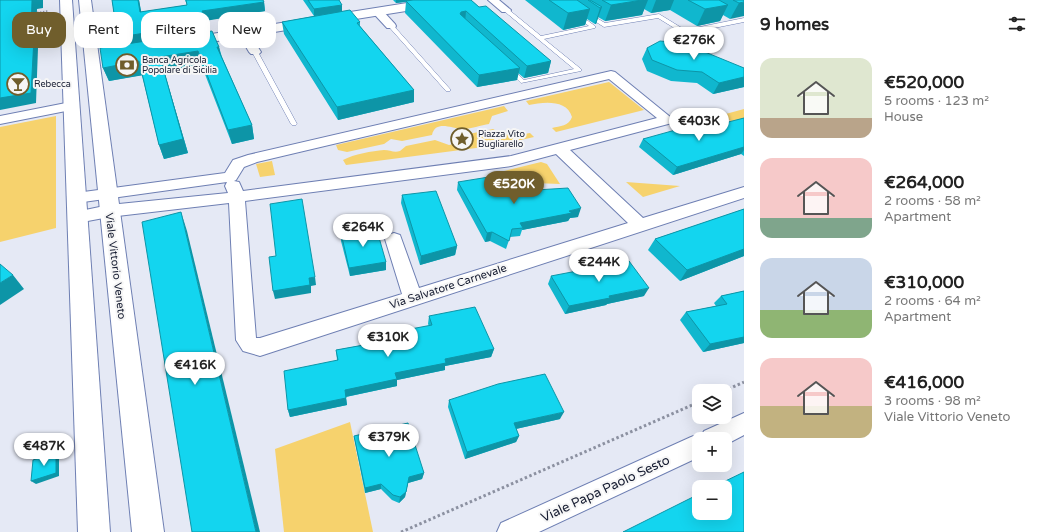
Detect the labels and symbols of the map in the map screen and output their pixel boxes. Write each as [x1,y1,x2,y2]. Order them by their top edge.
pin: €276K [666,27,722,61]
bank icon: Banca Agricola Popolare di Sicilia [114,52,140,78]
place label: Banca Agricola Popolare di Sicilia [142,55,217,76]
bar icon: Rebecca [5,71,31,97]
place label: Rebecca [34,79,71,90]
pin: €403K [671,108,727,142]
place icon: Piazza Vito Bugliarello [449,126,475,152]
place label: Piazza Vito Bugliarello [478,129,525,150]
pin: €520K [486,171,542,205]
street label: Viale Vittorio Veneto [103,212,129,320]
pin: €264K [335,214,391,248]
pin: €244K [571,249,627,283]
street label: Via Salvatore Carnevale [388,261,508,312]
pin: €310K [360,324,416,358]
pin: €416K [167,352,223,386]
pin: €379K [361,424,417,458]
pin: €487K [16,433,72,467]
street label: Viale Papa Paolo Sesto [538,452,673,526]

